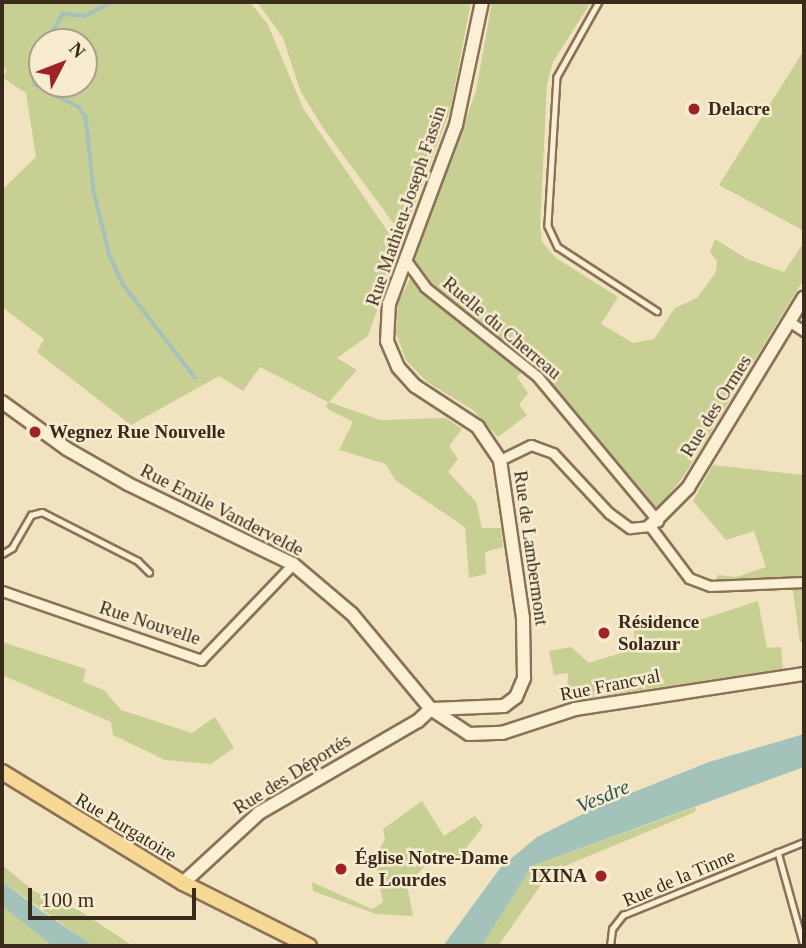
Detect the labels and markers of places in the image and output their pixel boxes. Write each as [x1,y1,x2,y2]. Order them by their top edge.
place label: Delacre [708,98,770,120]
marker: Delacre [686,101,702,117]
place label: Wegnez Rue Nouvelle [49,421,225,443]
marker: Wegnez Rue Nouvelle [27,424,43,440]
place label: Résidence Solazur [618,611,699,655]
marker: Résidence Solazur [596,625,612,641]
place label: Église Notre-Dame de Lourdes [355,847,508,891]
marker: Église Notre-Dame de Lourdes [333,861,349,877]
place label: IXINA [531,865,587,887]
marker: IXINA [593,868,609,884]

